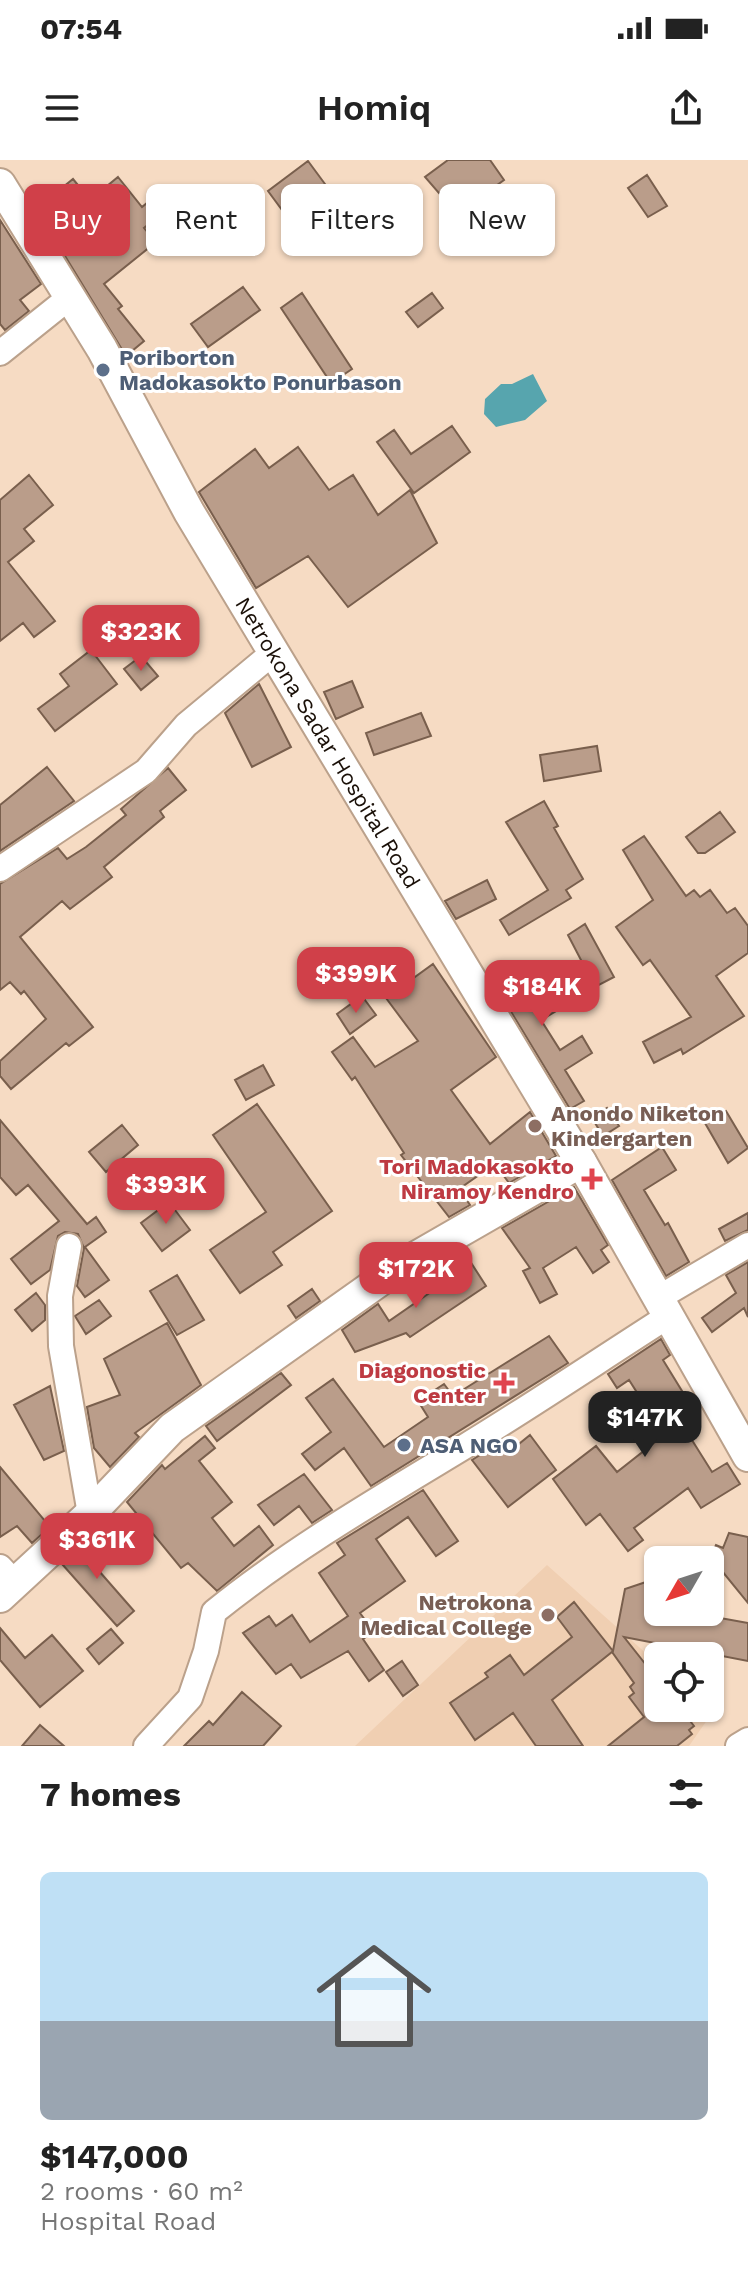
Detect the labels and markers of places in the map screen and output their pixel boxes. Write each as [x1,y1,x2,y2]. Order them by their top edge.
place label: Poriborton Madokasokto Ponurbason [119,345,402,395]
marker: Poriborton Madokasokto Ponurbason [94,361,112,379]
pin: $323K [85,605,197,673]
pin: $399K [300,947,412,1015]
pin: $184K [486,960,598,1028]
place label: Anondo Niketon Kindergarten [551,1101,724,1151]
marker: Anondo Niketon Kindergarten [526,1117,544,1135]
place label: Tori Madokasokto Niramoy Kendro [379,1154,574,1204]
pin: $393K [110,1158,222,1226]
marker: Tori Madokasokto Niramoy Kendro [581,1168,603,1190]
pin: $172K [360,1242,472,1310]
place label: Diagonostic Center [358,1358,487,1408]
marker: Diagonostic Center [493,1372,515,1394]
pin: $147K [589,1391,701,1459]
place label: ASA NGO [420,1433,518,1458]
marker: ASA NGO [395,1436,413,1454]
pin: $361K [41,1513,153,1581]
place label: Netrokona Medical College [360,1590,532,1640]
marker: Netrokona Medical College [539,1606,557,1624]

